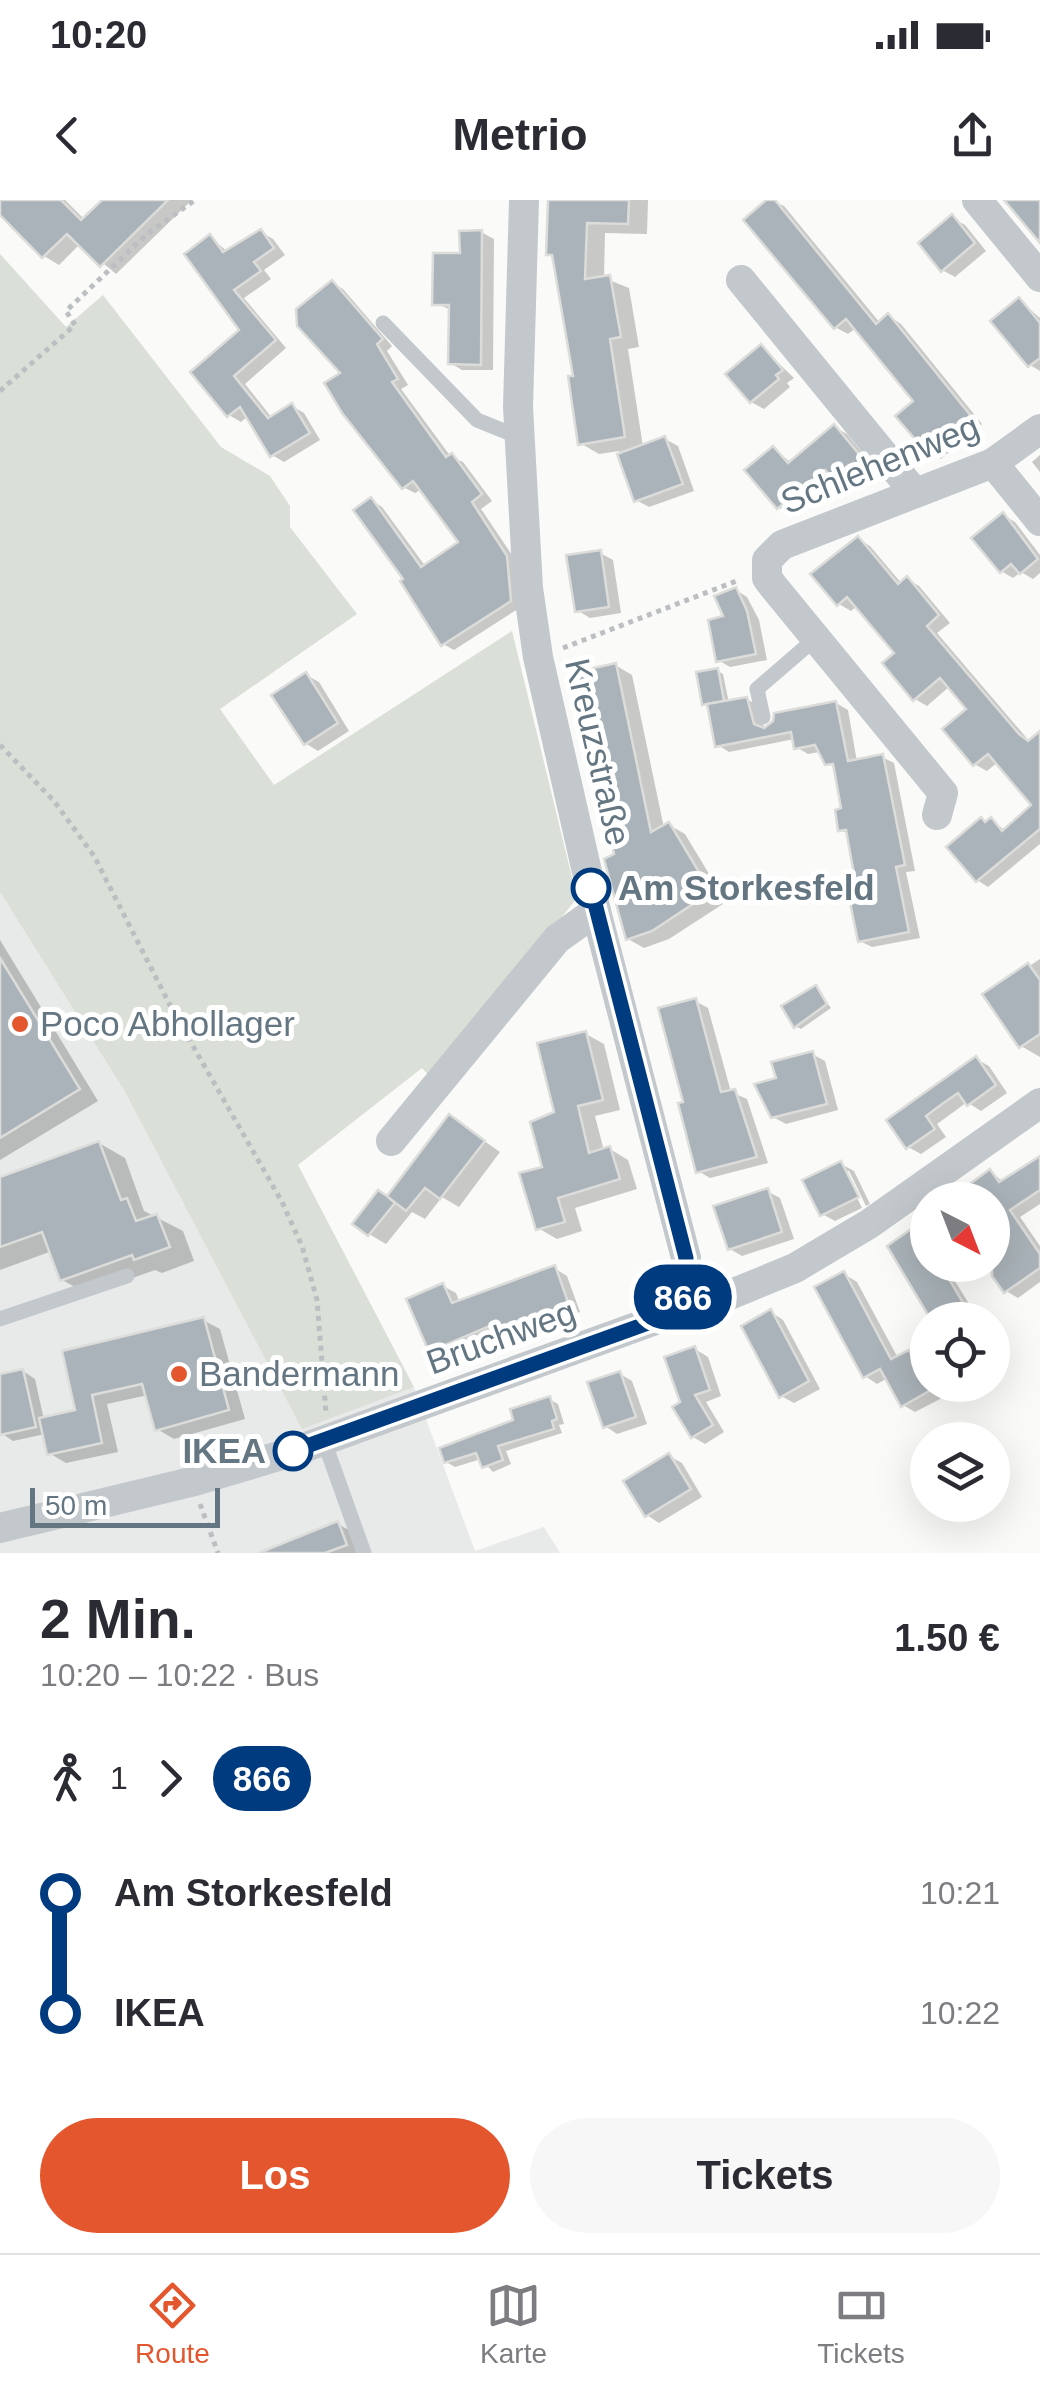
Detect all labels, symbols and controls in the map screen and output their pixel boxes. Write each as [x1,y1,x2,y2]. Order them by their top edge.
text: 10:20 [50,14,147,56]
icon: back [40,108,95,163]
icon: share [945,108,1000,163]
text: Metrio [453,109,588,160]
street label: Schlehenweg [775,406,985,521]
street label: Kreuzstraße [558,655,639,849]
place label: Am Storkesfeld [618,868,875,907]
marker: Am Storkesfeld [572,869,610,907]
place label: Poco Abhollager [40,1004,295,1043]
marker: Poco Abhollager [9,1013,31,1035]
north arrow [910,1182,1010,1282]
map controls [910,1182,1010,1522]
line badge: 866 [626,1264,740,1330]
text: 866 [654,1278,712,1317]
street label: Bruchweg [421,1292,581,1381]
button: locate [910,1302,1010,1402]
place label: Bandermann [199,1354,399,1393]
marker: Bandermann [168,1363,190,1385]
button: layers [910,1422,1010,1522]
place label: IKEA [182,1431,266,1470]
marker: IKEA [274,1432,312,1470]
scale bar [30,1483,220,1528]
text: 50 m [45,1490,107,1521]
text: 2 Min. [40,1588,196,1650]
text: 1.50 € [894,1617,1000,1659]
text: 10:20 – 10:22 · Bus [40,1657,319,1693]
icon: walk [40,1751,95,1806]
icon: forward [143,1751,198,1806]
text: 866 [233,1759,291,1798]
text: 1 [110,1760,128,1796]
text: Am Storkesfeld [114,1872,393,1914]
text: 10:21 [920,1875,1000,1911]
text: IKEA [114,1992,205,2034]
text: 10:22 [920,1995,1000,2031]
button: Los [40,2118,510,2233]
button: Tickets [530,2118,1000,2233]
tab: Route [135,2278,210,2370]
tab: Karte [480,2278,547,2370]
tab: Tickets [817,2278,905,2370]

